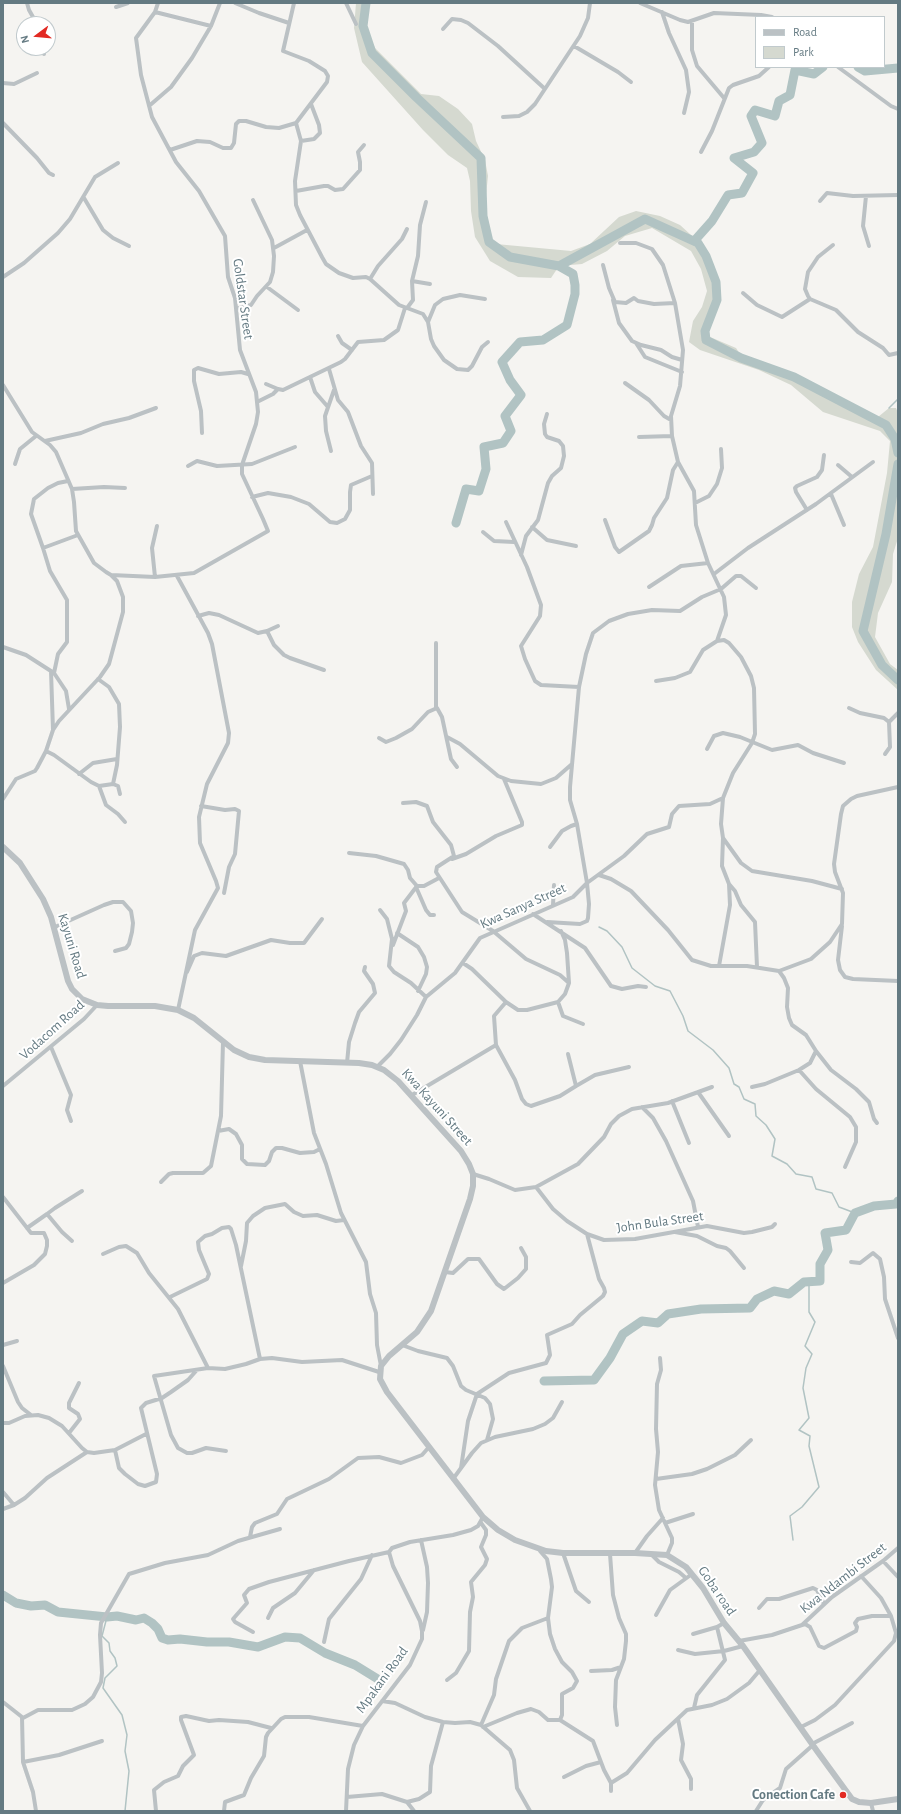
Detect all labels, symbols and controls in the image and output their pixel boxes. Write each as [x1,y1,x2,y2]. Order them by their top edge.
north arrow [16,16,56,56]
legend [755,16,885,68]
text: Road [793,26,817,38]
text: N [19,34,31,44]
text: Park [793,46,814,58]
street label: Goldstar Street [229,257,257,341]
street label: Kwa Sanya Street [477,880,569,932]
street label: Kayuni Road [54,911,90,981]
street label: Vodacom Road [16,997,88,1063]
street label: Kwa Kayuni Street [398,1065,476,1149]
street label: John Bula Street [616,1208,704,1236]
street label: Kwa Ndambi Street [796,1539,890,1617]
street label: Goba road [694,1563,740,1619]
street label: Mpakani Road [352,1644,412,1716]
place label: Conection Cafe [752,1787,835,1803]
marker: Conection Cafe [838,1790,848,1800]

